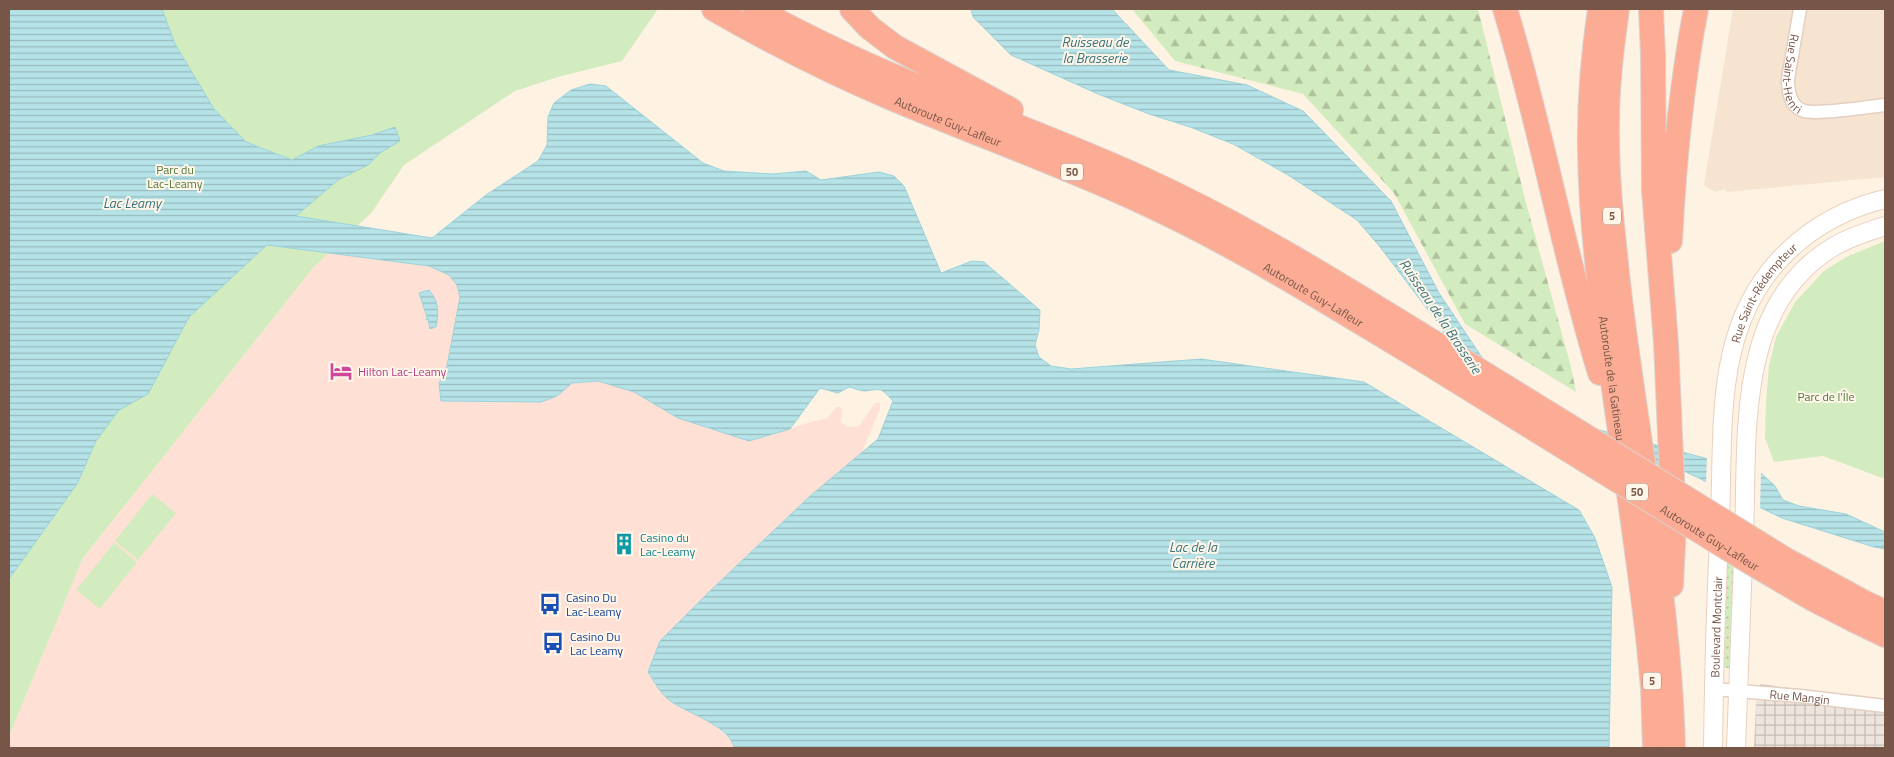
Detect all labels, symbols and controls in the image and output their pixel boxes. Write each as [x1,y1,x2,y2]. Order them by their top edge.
water label: Ruisseau de la Brasserie [1062,31,1130,68]
street label: Rue Saint-Henri [1778,33,1806,118]
street label: Autoroute Guy-Lafleur [892,91,1004,151]
park label: Parc du Lac-Leamy [147,160,203,193]
road number: 50 [1061,163,1083,180]
water label: Lac Leamy [103,192,163,213]
road number: 5 [1603,208,1621,225]
street label: Rue Saint-Rédempteur [1725,238,1801,345]
water label: Ruisseau de la Brasserie [1395,254,1488,379]
street label: Autoroute Guy-Lafleur [1260,257,1367,331]
street label: Autoroute de la Gatineau [1594,315,1631,442]
hotel icon: Hilton Lac-Leamy [328,358,354,384]
place label: Hilton Lac-Leamy [358,362,447,381]
park label: Parc de l'Île [1797,387,1855,406]
road number: 50 [1626,484,1648,501]
street label: Autoroute Guy-Lafleur [1657,499,1763,575]
place label: Casino du Lac-Leamy [640,528,695,561]
building icon: Casino du Lac-Leamy [611,531,637,557]
water label: Lac de la Carrière [1169,536,1218,573]
street label: Boulevard Montclair [1705,576,1727,678]
place label: Casino Du Lac-Leamy [566,588,621,621]
bus stop icon: Casino Du Lac-Leamy [537,591,563,617]
place label: Casino Du Lac Leamy [570,627,623,660]
bus stop icon: Casino Du Lac Leamy [540,630,566,656]
road number: 5 [1643,672,1661,689]
street label: Rue Mangin [1769,684,1831,709]

